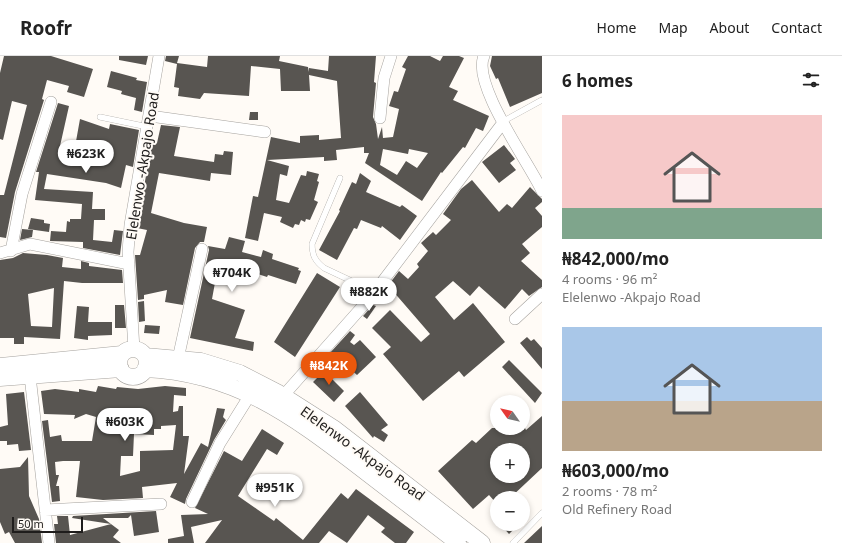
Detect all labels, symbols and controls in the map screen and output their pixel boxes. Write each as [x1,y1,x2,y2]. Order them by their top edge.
text: Roofr [20,15,72,41]
text: Home [597,18,636,37]
text: Map [658,18,688,37]
text: About [710,18,749,37]
text: Contact [771,18,822,37]
text: 6 homes [562,69,633,92]
icon: filters [800,69,822,91]
street label: Elelenwo -Akpajo Road [121,91,163,241]
pin: ₦623K [58,140,114,174]
icon: home [656,141,728,213]
text: ₦623K [67,144,105,162]
text: ₦842,000/mo [562,247,669,270]
pin: ₦704K [204,259,260,293]
text: ₦704K [213,263,251,281]
text: 4 rooms · 96 m² [562,270,657,288]
pin: ₦882K [341,278,397,312]
text: ₦882K [350,282,388,300]
text: Elelenwo -Akpajo Road [562,288,701,306]
pin: ₦842K [301,352,357,386]
icon: home [656,353,728,425]
text: ₦842K [310,356,348,374]
north arrow [490,395,530,435]
map controls [490,395,530,531]
street label: Elelenwo -Akpajo Road [297,401,429,505]
pin: ₦603K [97,408,153,442]
text: ₦603K [106,412,144,430]
button: + [490,443,530,483]
text: ₦603,000/mo [562,459,669,482]
pin: ₦951K [247,474,303,508]
text: ₦951K [256,478,294,496]
text: 2 rooms · 78 m² [562,482,657,500]
button: − [490,491,530,531]
text: Old Refinery Road [562,500,672,518]
scale bar [12,515,83,534]
text: 50 m [18,516,44,531]

